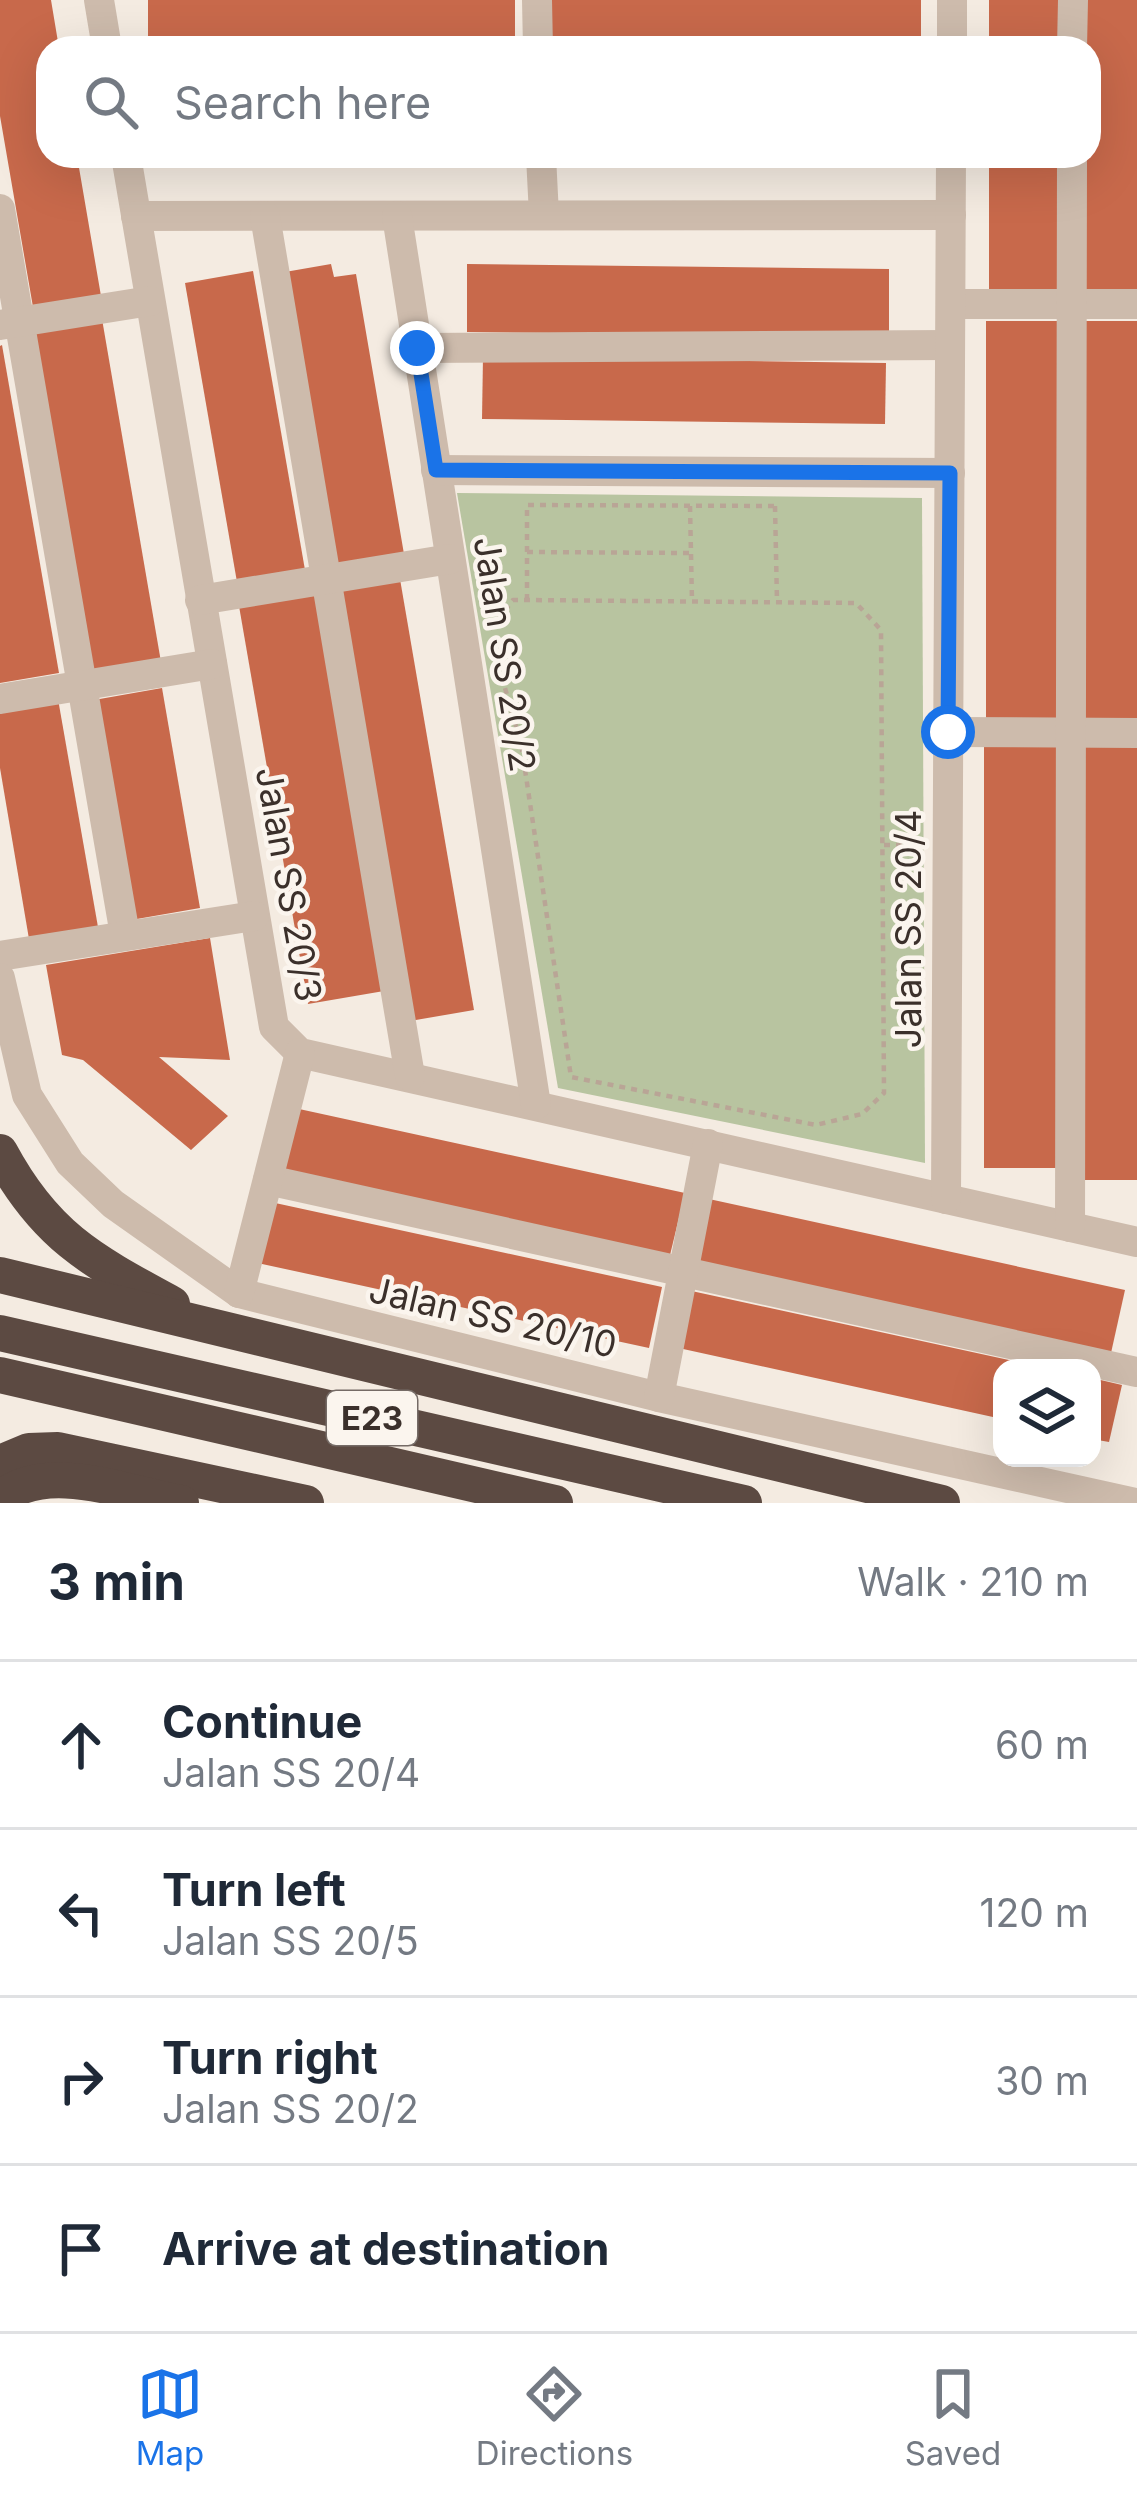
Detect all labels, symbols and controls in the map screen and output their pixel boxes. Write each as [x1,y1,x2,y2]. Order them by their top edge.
search box [36,36,1101,168]
icon: search [78,69,144,135]
text: Search here [174,75,431,130]
route end [390,321,444,375]
street label: Jalan SS 20/2 [465,534,545,774]
route start [921,705,975,759]
street label: Jalan SS 20/3 [247,763,331,1005]
street label: Jalan SS 20/4 [886,810,930,1048]
street label: Jalan SS 20/10 [365,1267,621,1367]
map controls [993,1359,1101,1467]
button: layers [993,1359,1101,1467]
road number: E23 [327,1391,417,1445]
text: 3 min [48,1551,185,1612]
text: Walk · 210 m [857,1558,1089,1605]
text: Continue [162,1694,362,1749]
icon: ahead [48,1712,114,1778]
text: 60 m [995,1721,1089,1768]
text: Jalan SS 20/4 [162,1749,420,1796]
text: Turn left [162,1862,346,1917]
icon: left [48,1880,114,1946]
text: 120 m [980,1889,1089,1936]
text: Jalan SS 20/5 [162,1917,419,1964]
text: Turn right [162,2030,378,2085]
icon: right [48,2048,114,2114]
text: 30 m [995,2057,1089,2104]
text: Jalan SS 20/2 [162,2085,419,2132]
icon: arrive [48,2216,114,2282]
text: Arrive at destination [162,2221,609,2276]
tab: Map [136,2361,204,2473]
tab: Directions [476,2361,633,2473]
tab: Saved [905,2361,1001,2473]

